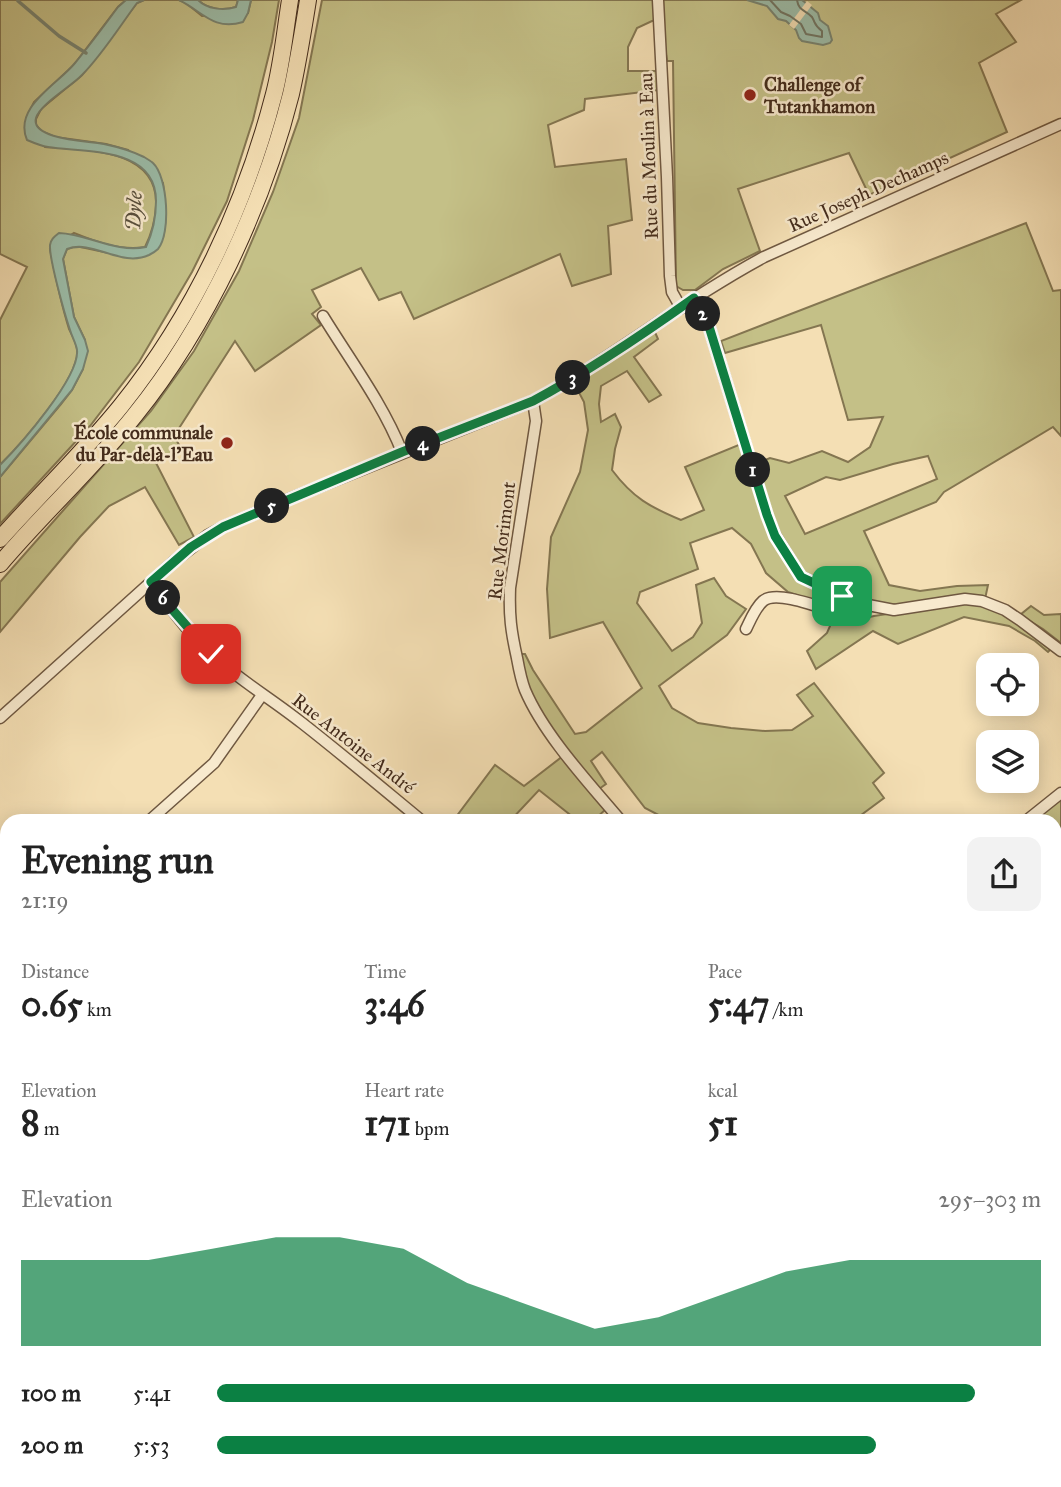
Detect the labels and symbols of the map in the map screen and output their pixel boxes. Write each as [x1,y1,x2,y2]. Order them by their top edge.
street label: Rue du Moulin à Eau [634,72,663,240]
place label: Challenge of Tutankhamon [763,73,876,118]
marker: Challenge of Tutankhamon [742,87,758,103]
street label: Rue Joseph Dechamps [784,146,952,238]
water label: Dyle [120,190,148,231]
pin: 2 [686,296,720,332]
pin: 3 [556,360,590,396]
place label: École communale du Par-delà-l'Eau [74,419,214,466]
pin: 4 [406,426,440,462]
marker: École communale du Par-delà-l'Eau [219,435,235,451]
pin: 1 [736,452,770,488]
street label: Rue Morimont [483,480,520,602]
pin: 5 [254,489,290,524]
pin [812,566,872,626]
pin: 6 [146,580,180,616]
pin [181,624,241,684]
street label: Rue Antoine André [288,688,420,799]

